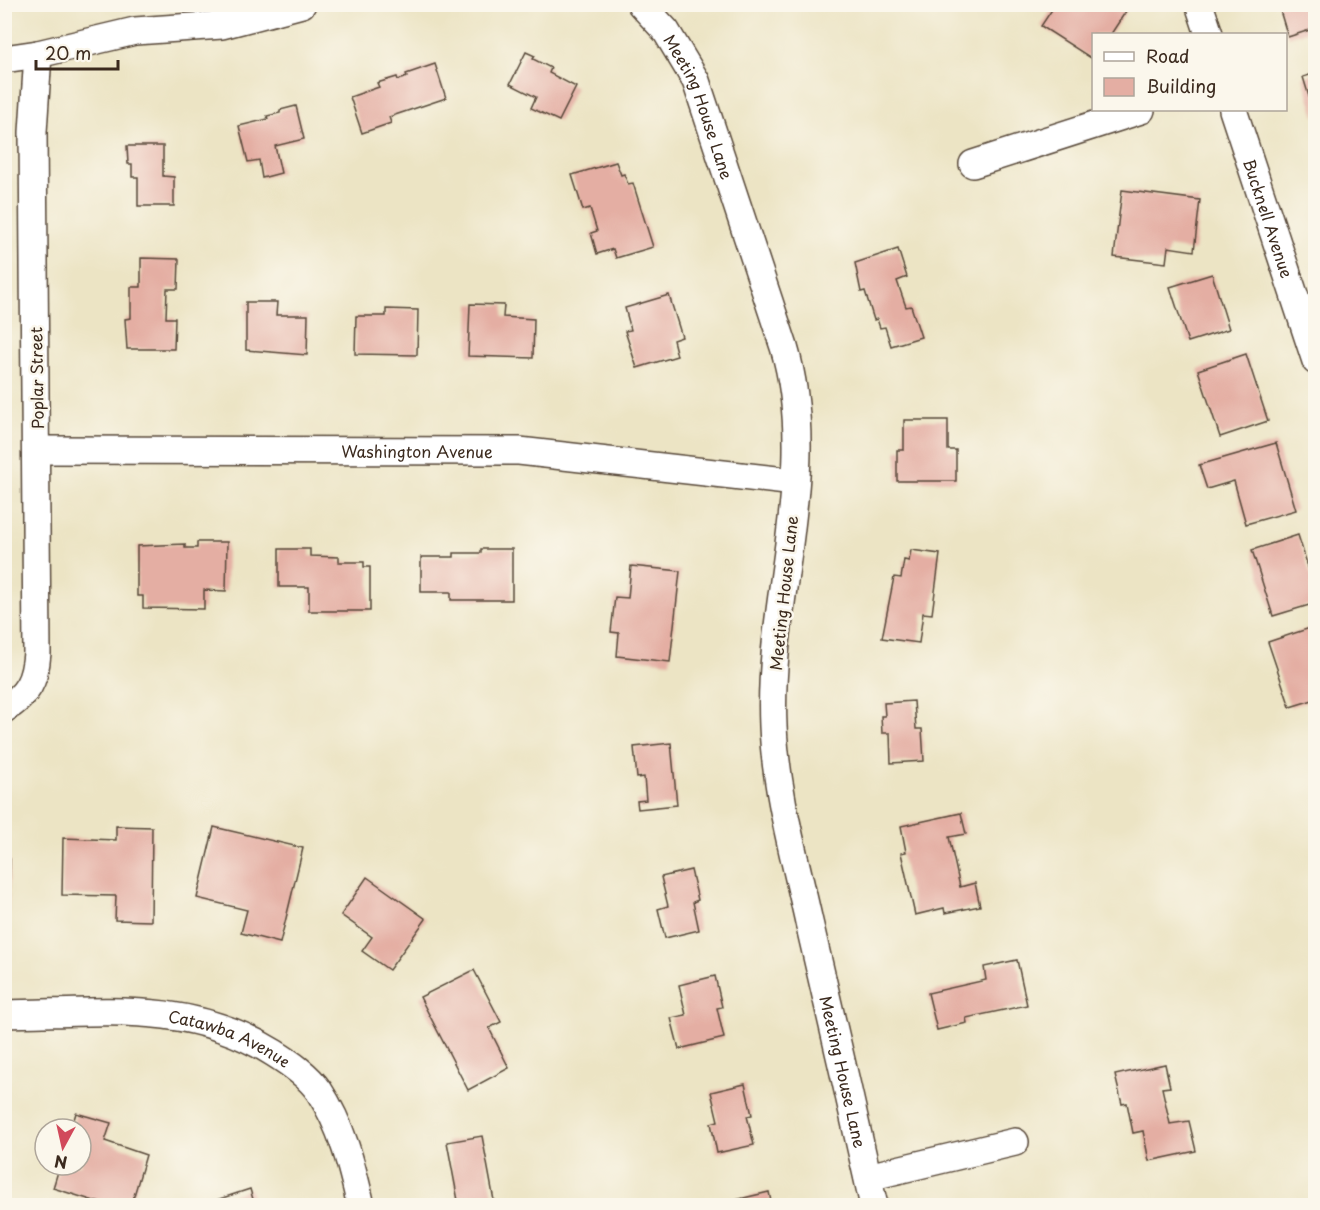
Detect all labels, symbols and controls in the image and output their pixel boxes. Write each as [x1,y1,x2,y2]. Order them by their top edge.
street label: Meeting House Lane [658,29,740,182]
scale bar [36,33,118,71]
legend [1092,33,1287,111]
text: 20 m [45,39,91,66]
text: Road [1146,42,1190,69]
text: Building [1146,72,1216,99]
street label: Bucknell Avenue [1238,156,1300,281]
street label: Poplar Street [23,326,49,429]
street label: Washington Avenue [341,439,493,463]
street label: Meeting House Lane [763,514,803,672]
street label: Meeting House Lane [814,993,873,1150]
street label: Catawba Avenue [167,1004,296,1073]
north arrow [33,1117,93,1177]
text: N [53,1150,69,1176]

